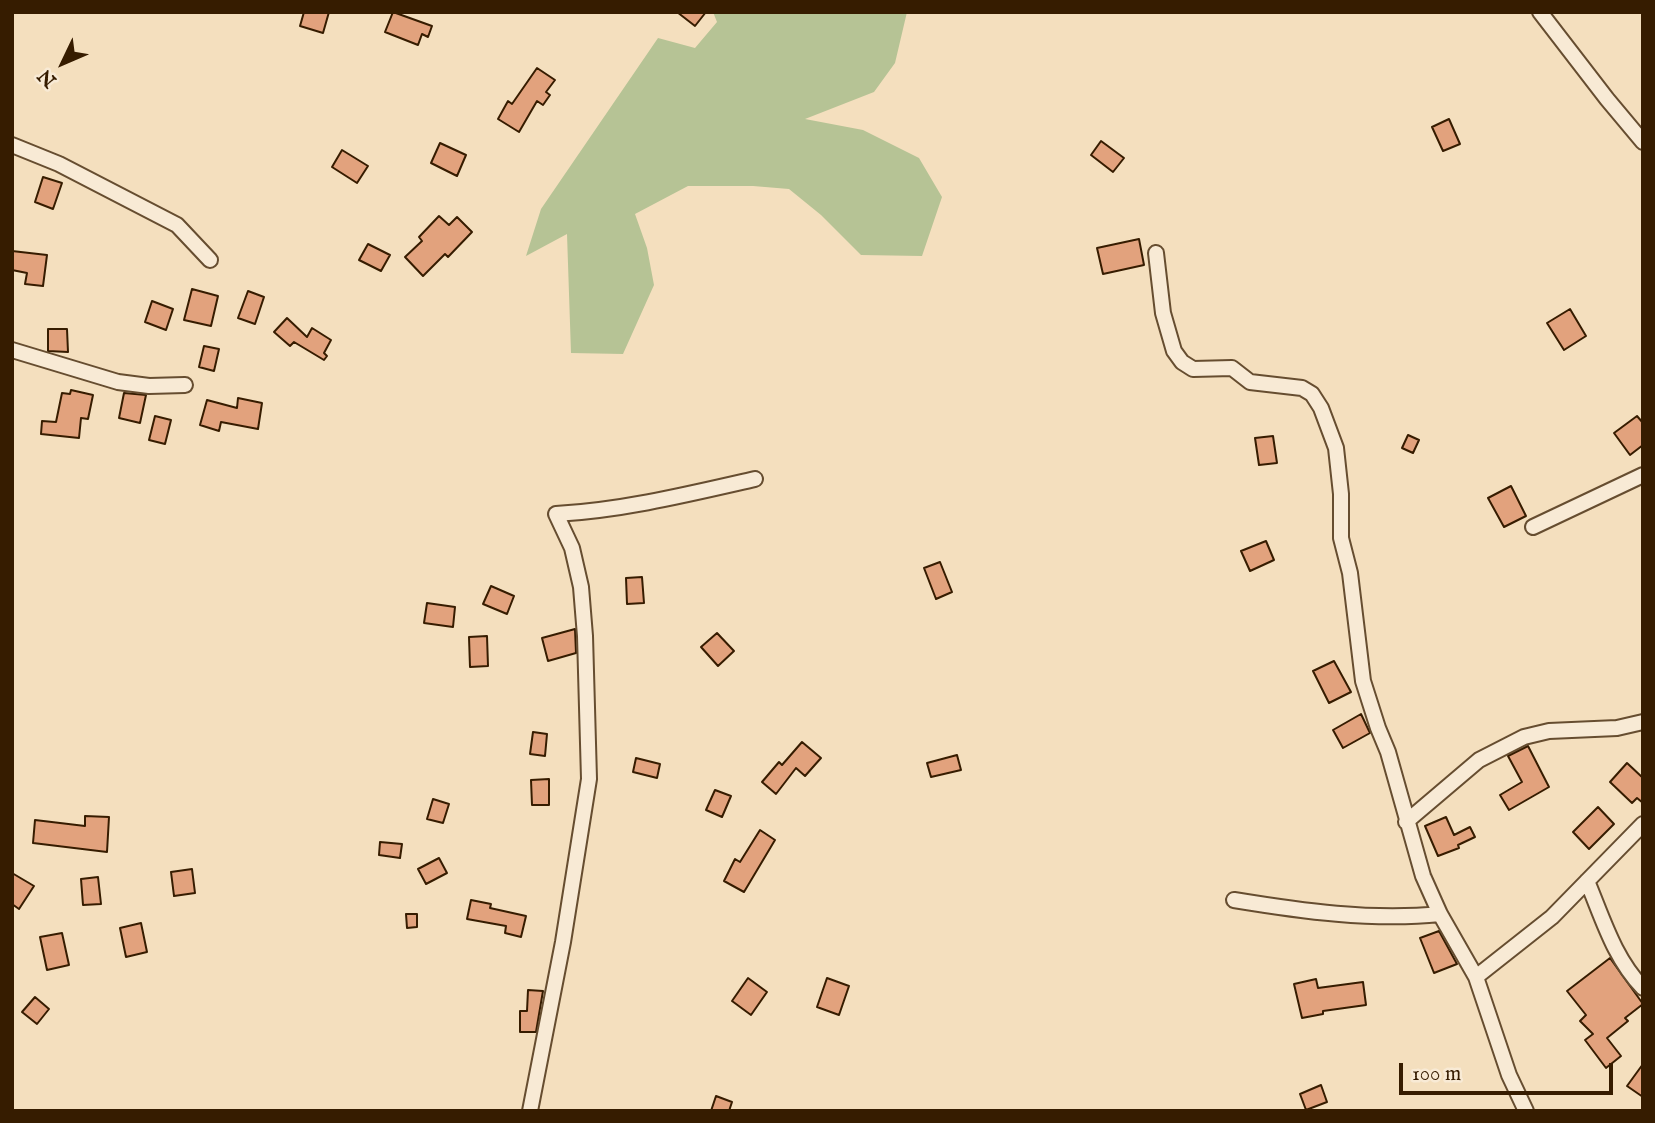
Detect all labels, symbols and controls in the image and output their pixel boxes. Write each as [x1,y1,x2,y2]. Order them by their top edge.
north arrow [28,28,98,98]
text: N [34,63,62,92]
scale bar [1403,1050,1616,1094]
text: 100 m [1412,1061,1461,1088]

